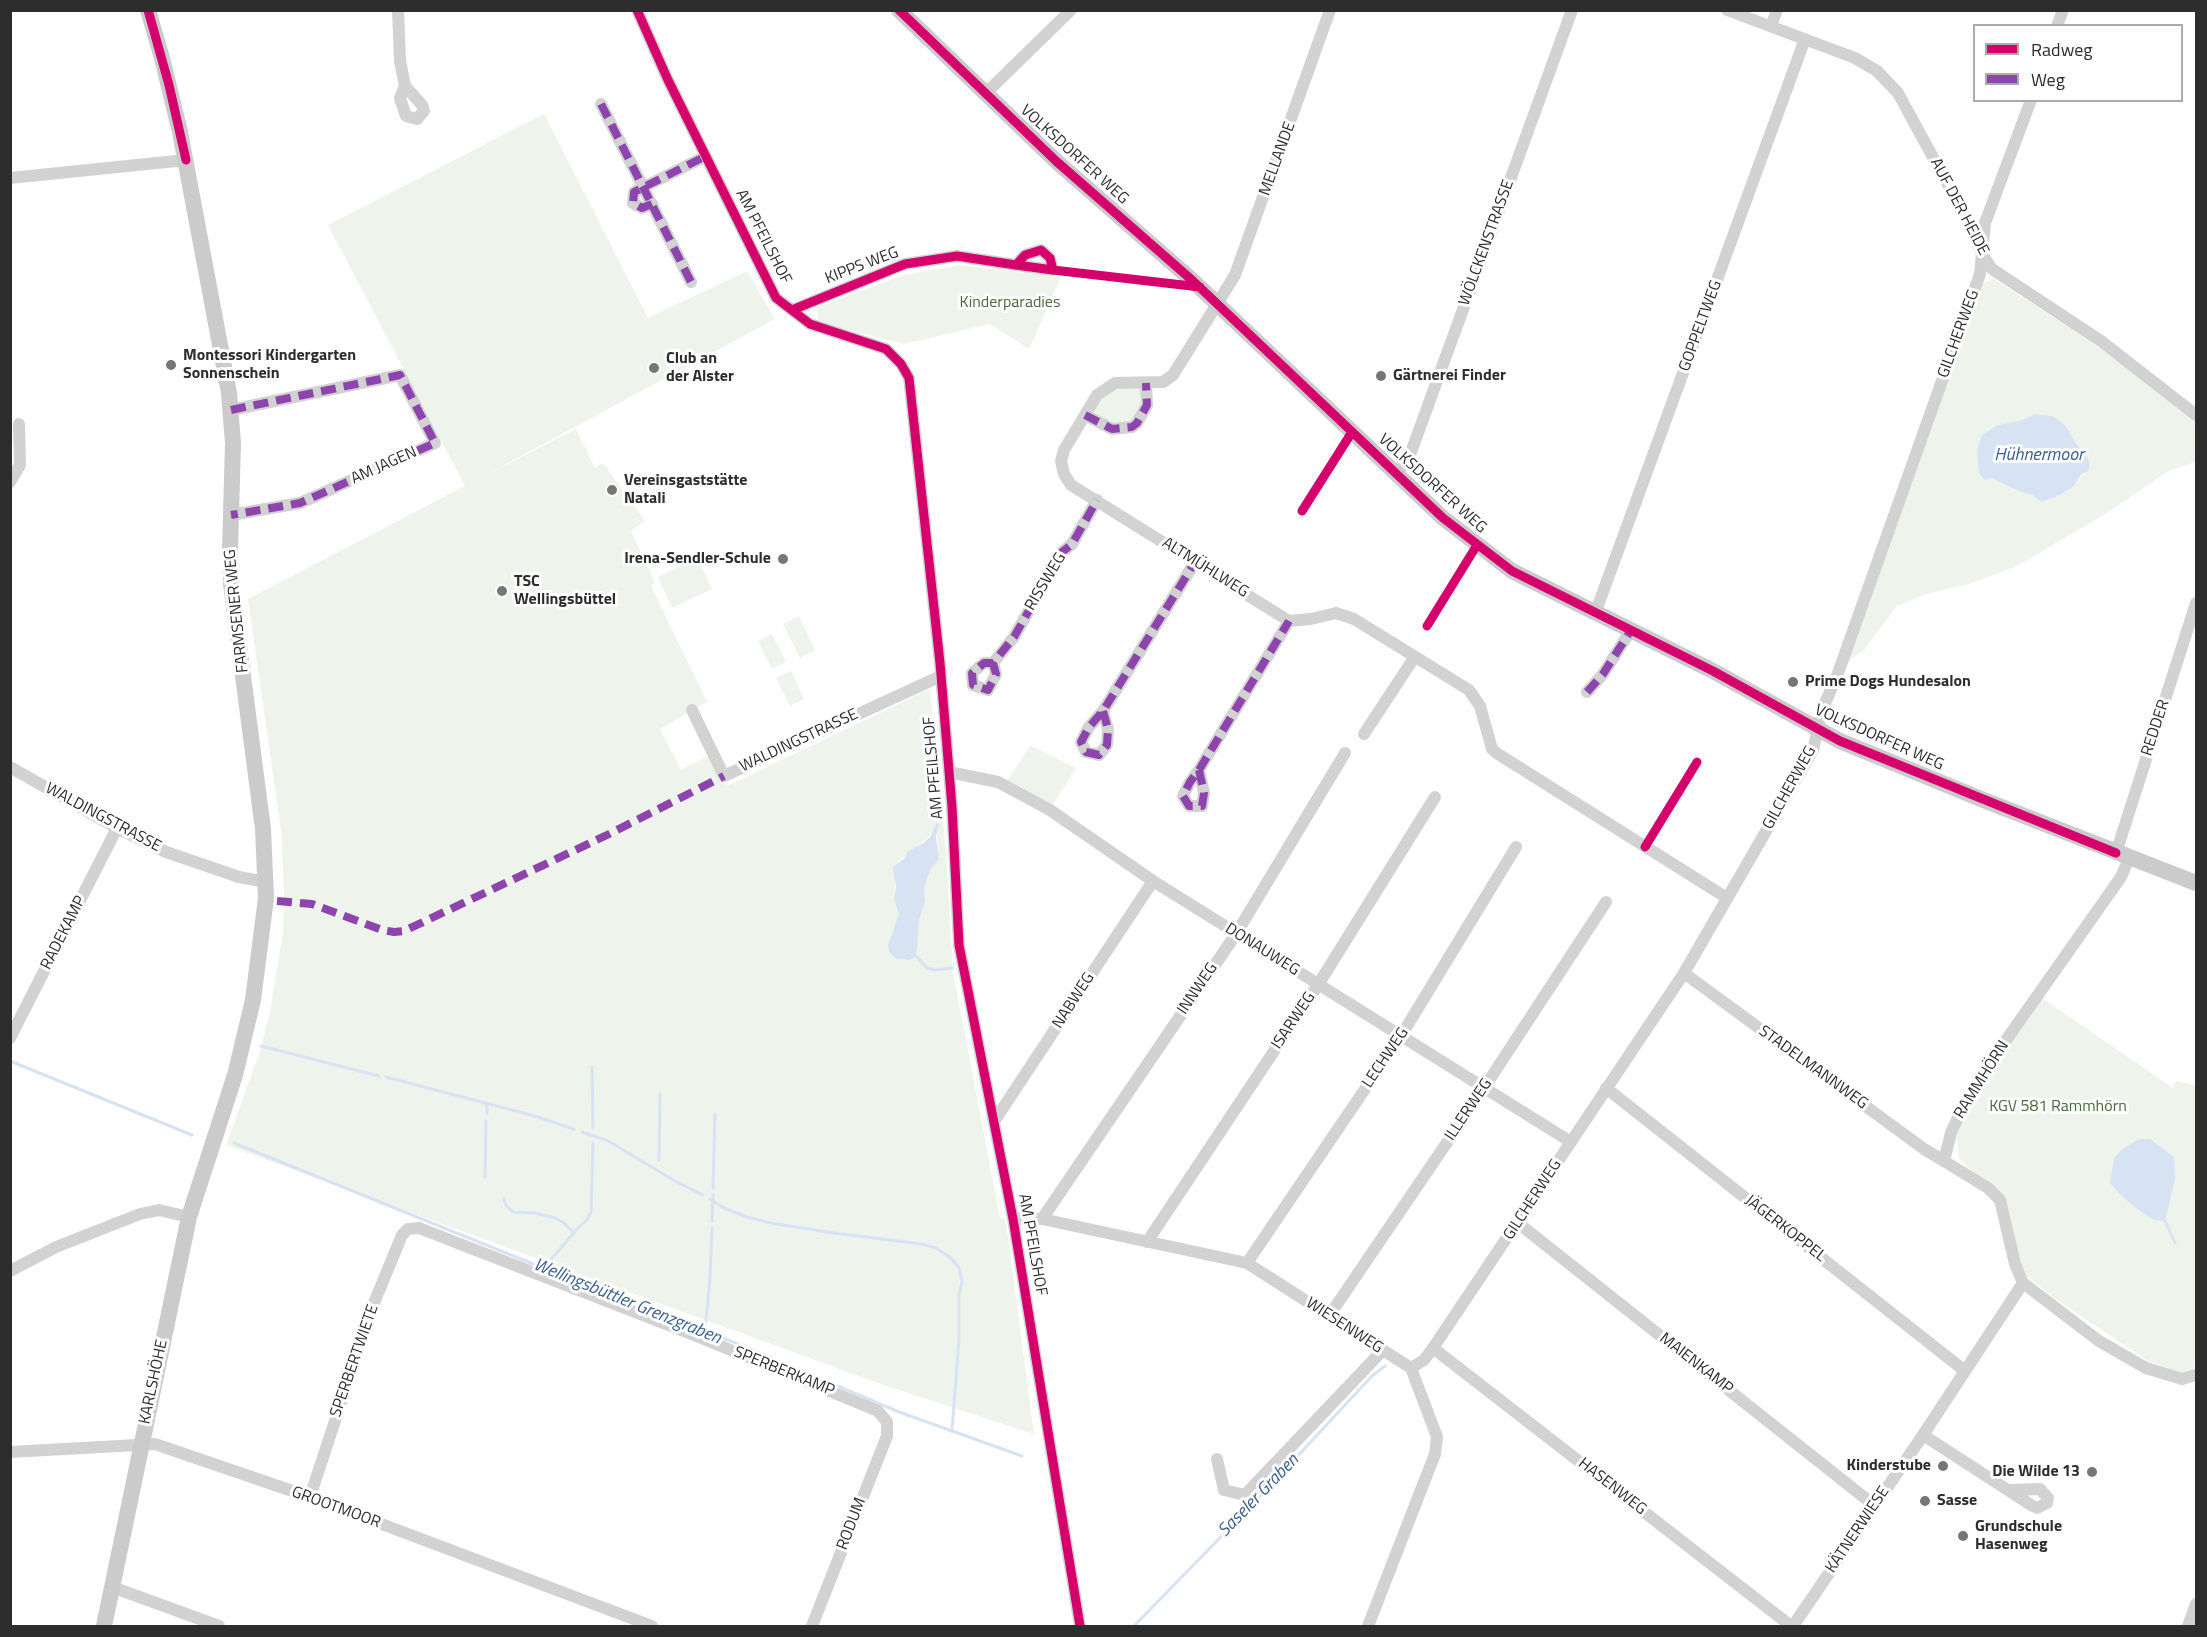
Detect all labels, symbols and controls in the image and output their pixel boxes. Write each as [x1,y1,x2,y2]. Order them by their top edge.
legend [1973,24,2183,102]
text: Radweg [2031,36,2093,63]
text: Weg [2031,66,2065,93]
street label: VOLKSDORFER WEG [1016,101,1132,209]
street label: MELLANDE [1256,119,1300,199]
street label: AUF DER HEIDE [1925,155,1993,259]
street label: WÖLCKENSTRASSE [1455,178,1519,308]
street label: AM PFEILSHOF [731,187,795,287]
street label: KIPPS WEG [823,243,901,289]
street label: GOPPELTWEG [1676,278,1726,374]
street label: GILCHERWEG [1934,287,1984,381]
park label: Kinderparadies [960,293,1060,313]
place label: Montessori Kindergarten Sonnenschein [183,346,356,384]
place label: Club an der Alster [666,349,734,387]
marker: Montessori Kindergarten Sonnenschein [164,358,178,372]
marker: Club an der Alster [647,361,661,375]
place label: Gärtnerei Finder [1393,366,1506,386]
marker: Gärtnerei Finder [1374,369,1388,383]
street label: VOLKSDORFER WEG [1374,430,1490,538]
street label: AM JAGEN [348,443,420,489]
water label: Hühnermoor [1994,445,2084,467]
place label: Vereinsgaststätte Natali [624,471,747,509]
marker: Vereinsgaststätte Natali [605,483,619,497]
street label: ALTMÜHLWEG [1158,534,1252,602]
street label: FARMSENER WEG [221,548,253,674]
place label: Irena-Sendler-Schule [624,549,771,569]
street label: RISSWEG [1021,550,1071,614]
marker: Irena-Sendler-Schule [776,552,790,566]
place label: TSC Wellingsbüttel [514,572,616,610]
marker: TSC Wellingsbüttel [495,584,509,598]
place label: Prime Dogs Hundesalon [1805,672,1971,692]
marker: Prime Dogs Hundesalon [1786,675,1800,689]
street label: REDDER [2138,697,2174,759]
street label: VOLKSDORFER WEG [1811,701,1947,775]
street label: WALDINGSTRASSE [737,705,861,777]
street label: AM PFEILSHOF [920,716,948,820]
street label: GILCHERWEG [1759,743,1821,833]
street label: WALDINGSTRASSE [42,779,164,857]
street label: RADEKAMP [37,893,91,973]
street label: DONAUWEG [1221,920,1303,980]
street label: INNWEG [1174,959,1222,1019]
street label: NABWEG [1049,969,1099,1033]
street label: ISARWEG [1268,989,1320,1053]
street label: STADELMANNWEG [1755,1022,1871,1114]
street label: LECHWEG [1359,1024,1413,1092]
street label: RAMMHÖRN [1950,1038,2014,1122]
street label: ILLERWEG [1441,1075,1497,1145]
park label: KGV 581 Rammhörn [1989,1097,2127,1117]
street label: GILCHERWEG [1500,1156,1566,1244]
street label: JÄGERKOPPEL [1741,1191,1829,1267]
street label: AM PFEILSHOF [1014,1192,1050,1298]
water label: Wellingsbüttler Grenzgraben [530,1254,724,1350]
street label: WIESENWEG [1302,1294,1386,1358]
street label: SPERBERTWIETE [327,1302,383,1420]
street label: MAIENKAMP [1655,1329,1737,1399]
street label: KARLSHÖHE [136,1338,172,1426]
street label: SPERBERKAMP [731,1343,837,1401]
water label: Saseler Graben [1214,1450,1304,1542]
street label: HASENWEG [1574,1454,1650,1520]
place label: Kinderstube [1847,1456,1931,1476]
marker: Kinderstube [1936,1459,1950,1473]
place label: Die Wilde 13 [1992,1462,2080,1482]
marker: Die Wilde 13 [2085,1465,2099,1479]
street label: GROOTMOOR [289,1483,383,1533]
street label: KÄTNERWIESE [1822,1483,1894,1577]
place label: Sasse [1937,1491,1977,1511]
marker: Sasse [1918,1494,1932,1508]
street label: RODUM [833,1495,871,1553]
place label: Grundschule Hasenweg [1975,1517,2062,1555]
marker: Grundschule Hasenweg [1956,1529,1970,1543]

